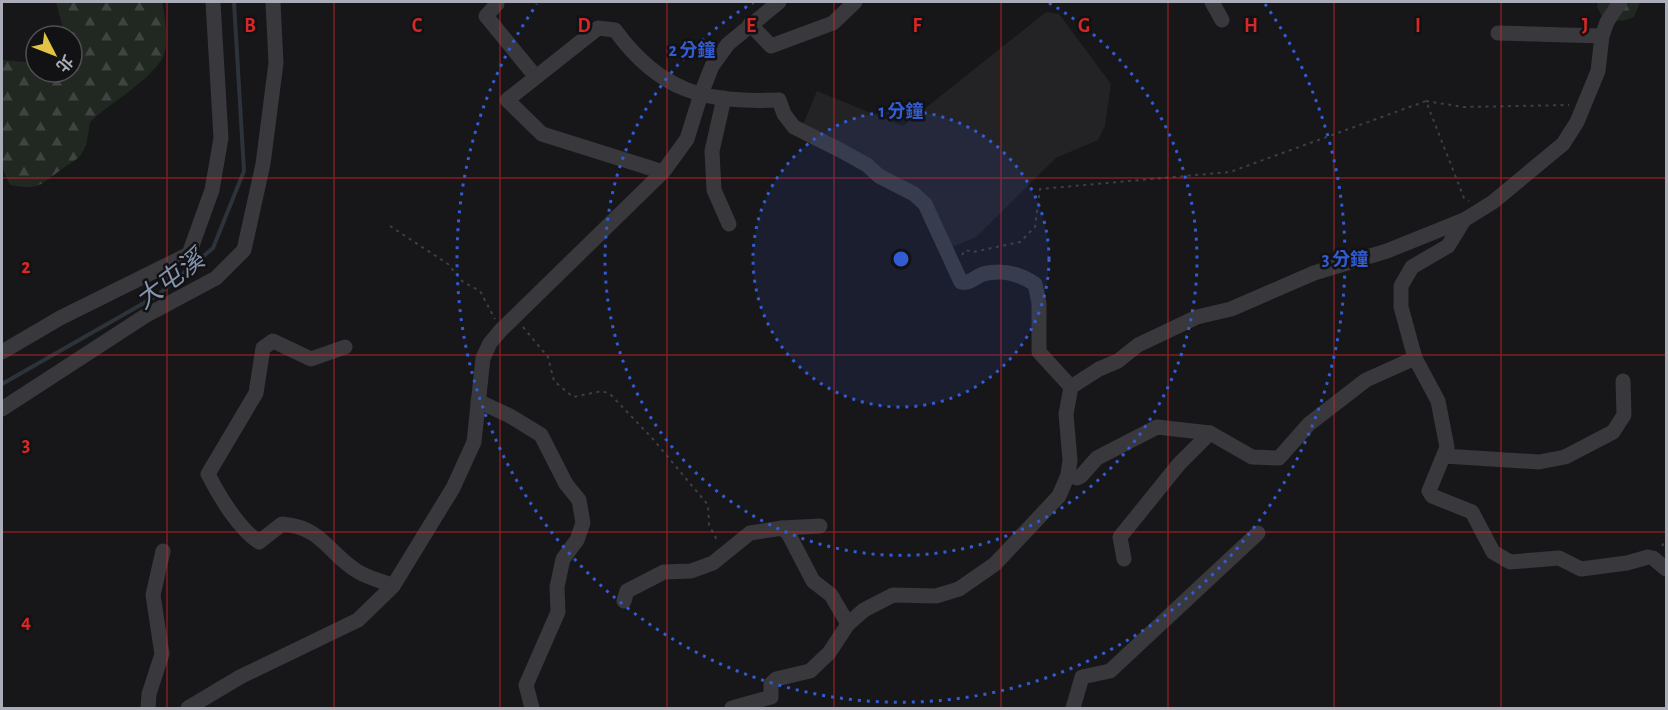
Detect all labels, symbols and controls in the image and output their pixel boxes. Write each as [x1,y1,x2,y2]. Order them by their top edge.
text: B [244,16,256,36]
text: C [412,16,423,36]
text: D [577,16,591,36]
text: E [746,16,756,36]
text: F [912,16,922,36]
text: G [1078,16,1090,36]
text: H [1244,16,1258,36]
text: I [1415,16,1421,36]
text: J [1582,16,1588,36]
north arrow [24,24,84,84]
text: 2 分鐘 [668,40,716,60]
text: 北 [53,52,76,75]
text: 1 分鐘 [878,101,924,121]
water label: 大屯溪 [130,243,212,314]
centre of rings [891,249,911,269]
text: 3 分鐘 [1322,249,1368,269]
text: 2 [21,257,31,277]
text: 3 [22,435,30,455]
text: 4 [21,612,31,632]

